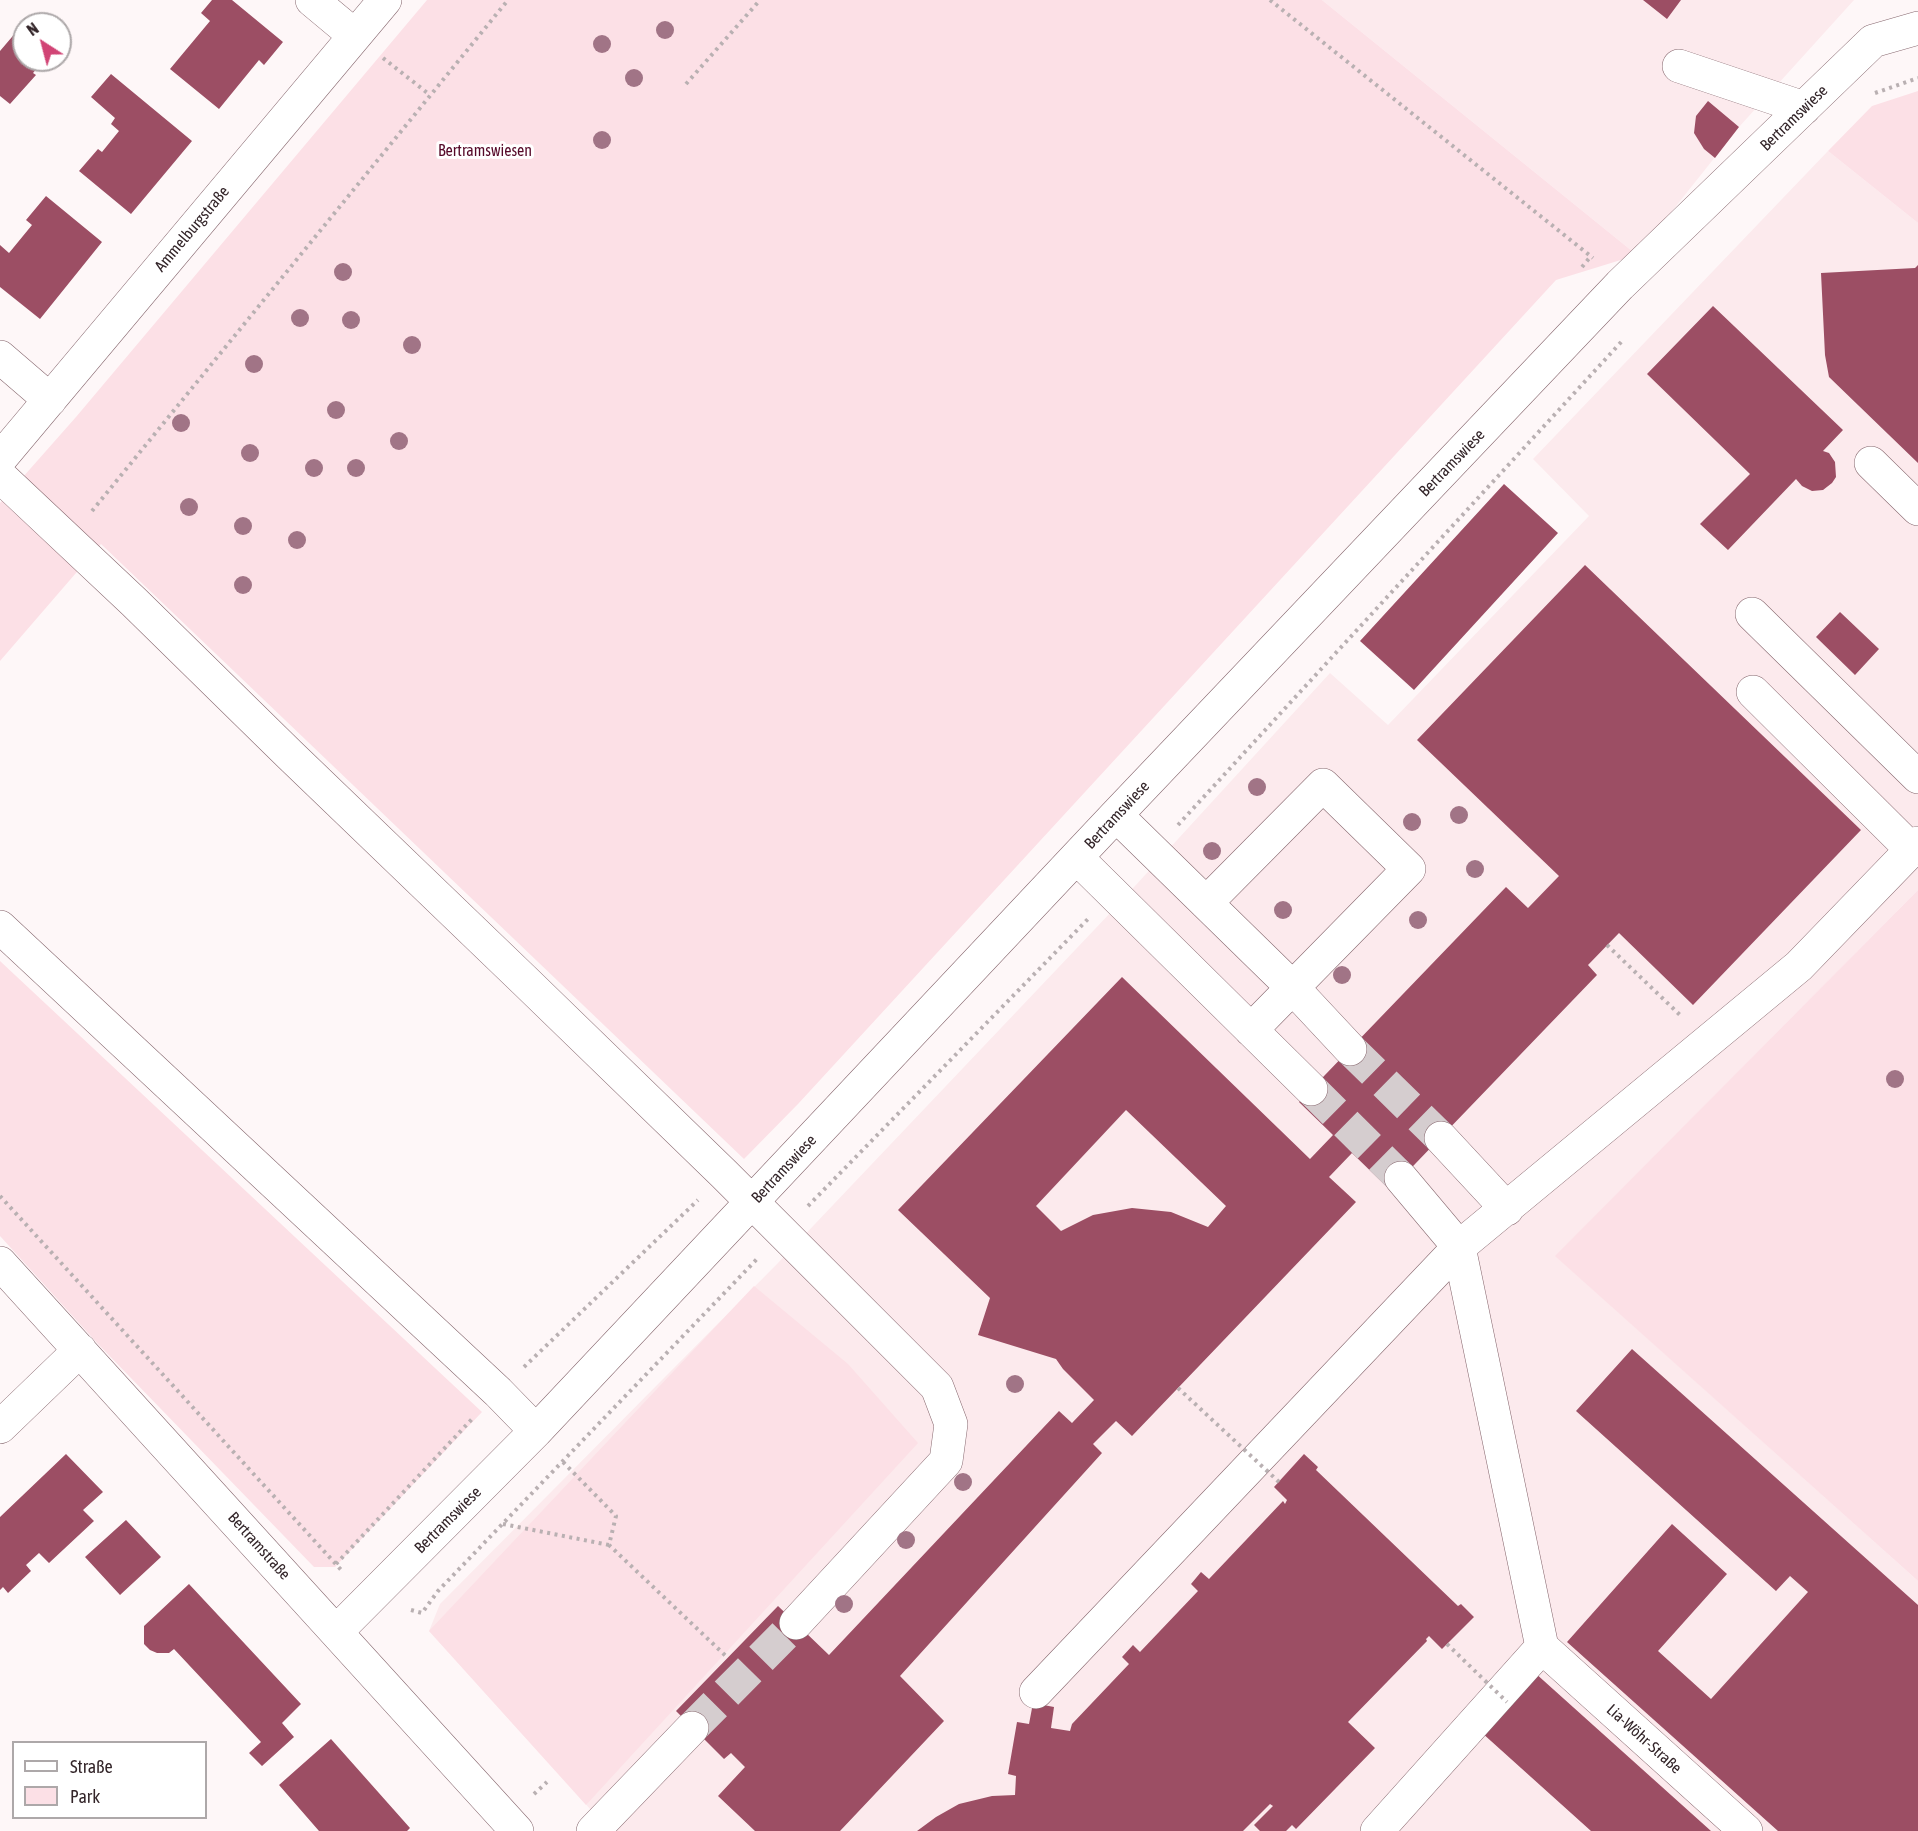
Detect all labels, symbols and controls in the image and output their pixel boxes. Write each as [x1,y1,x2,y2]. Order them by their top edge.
north arrow [12,12,72,72]
text: N [23,19,42,39]
street label: Bertramswiese [1756,81,1832,155]
park label: Bertramswiesen [438,141,532,161]
street label: Ammelburgstraße [151,182,233,276]
street label: Bertramswiese [1415,425,1489,501]
street label: Bertramswiese [1081,777,1153,853]
street label: Bertramswiese [748,1131,820,1207]
street label: Bertramswiese [411,1483,485,1557]
street label: Bertramstraße [224,1508,294,1584]
street label: Lia-Wöhr-Straße [1603,1700,1685,1778]
legend [12,1741,207,1819]
text: Straße [70,1756,113,1777]
text: Park [70,1786,100,1807]

